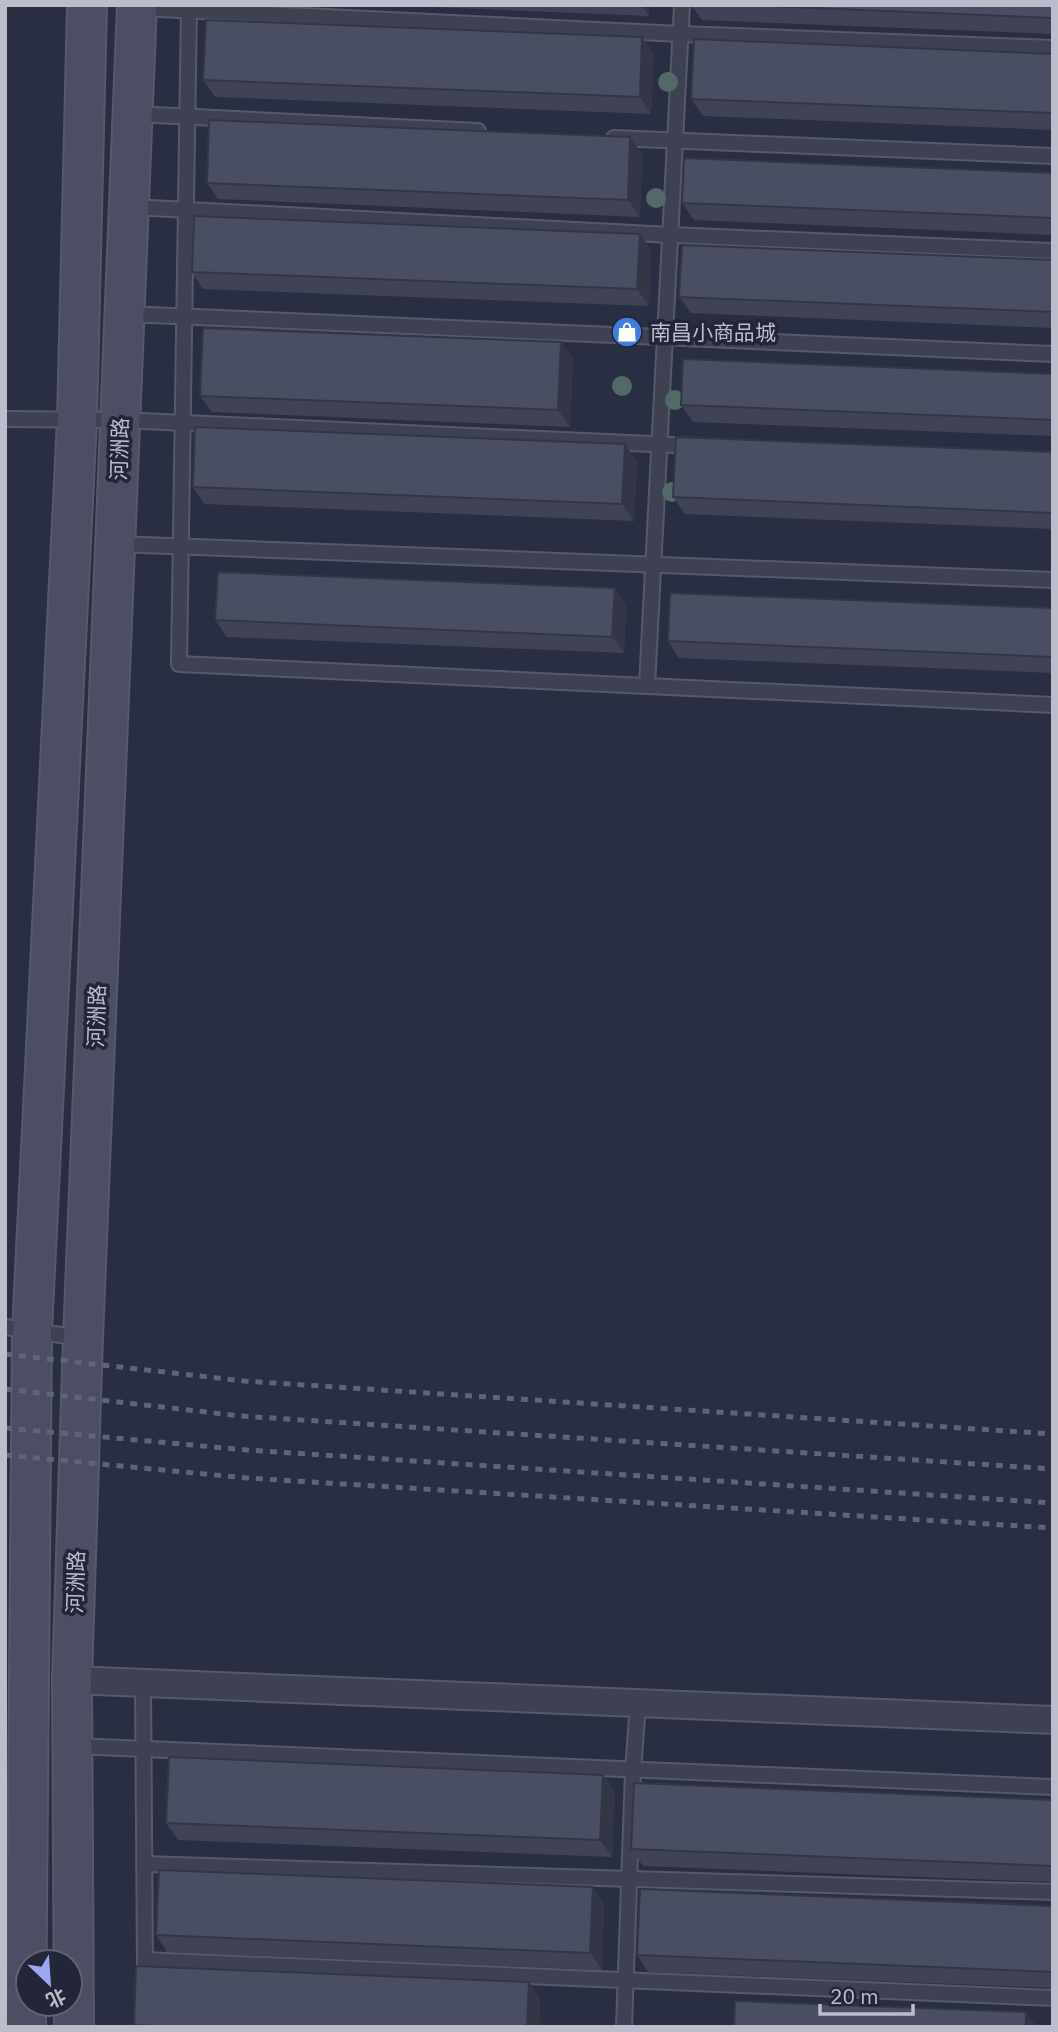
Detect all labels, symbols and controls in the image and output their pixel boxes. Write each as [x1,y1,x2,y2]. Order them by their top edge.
shop icon: 南昌小商品城 [610,315,644,349]
place label: 南昌小商品城 [650,318,776,346]
street label: 河洲路 [104,417,134,481]
street label: 河洲路 [81,984,111,1048]
street label: 河洲路 [60,1550,90,1614]
north arrow [14,1948,84,2018]
scale bar [820,1972,913,2016]
text: 20 m [830,1982,879,2010]
text: 北 [42,1984,70,2013]

